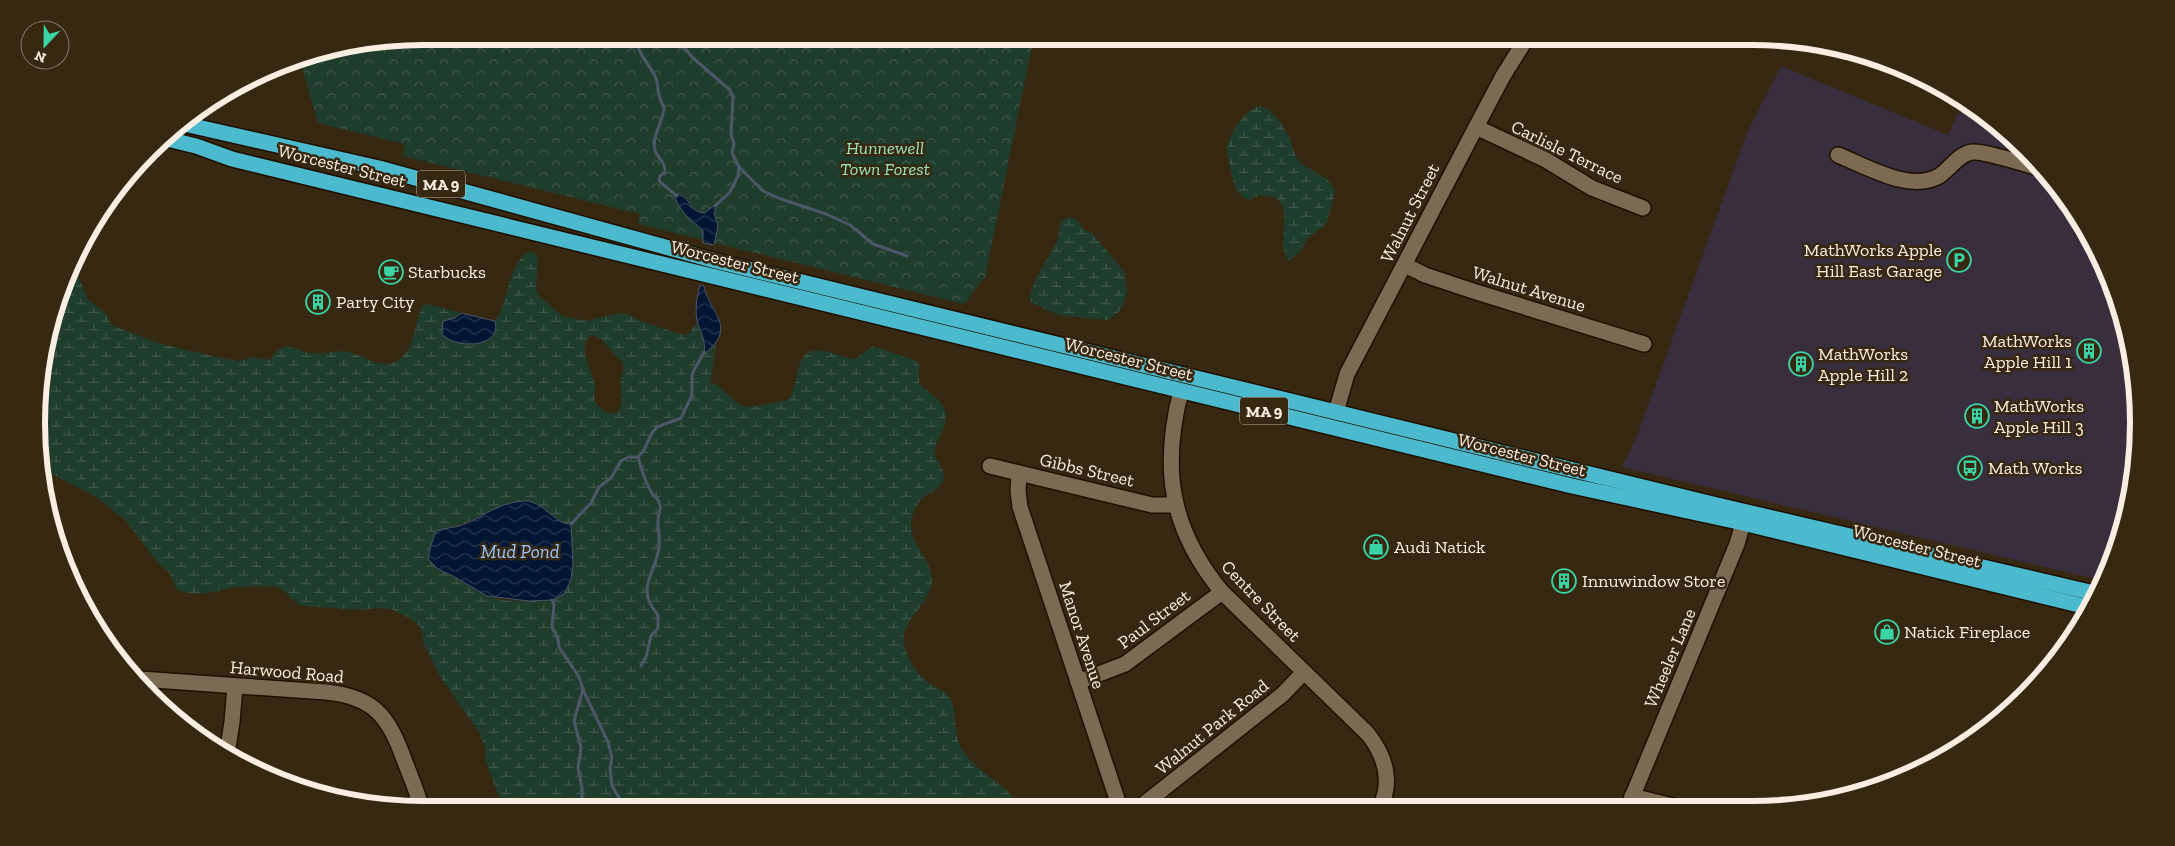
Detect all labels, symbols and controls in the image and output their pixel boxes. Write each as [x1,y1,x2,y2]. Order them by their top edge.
north arrow [20,20,70,70]
text: N [32,47,48,66]
street label: Carlisle Terrace [1508,115,1626,189]
park label: Hunnewell Town Forest [840,137,930,180]
street label: Worcester Street [276,139,409,193]
street label: Walnut Street [1376,160,1444,266]
road number: MA 9 [417,170,465,198]
street label: Worcester Street [669,235,802,289]
place label: MathWorks Apple Hill East Garage [1804,239,1942,282]
parking icon: MathWorks Apple Hill East Garage [1946,247,1972,273]
cafe icon: Starbucks [378,259,404,285]
place label: Starbucks [408,261,486,283]
street label: Walnut Avenue [1470,261,1588,317]
building icon: Party City [305,289,331,315]
place label: Party City [336,291,415,313]
place label: MathWorks Apple Hill 1 [1982,330,2072,373]
street label: Worcester Street [1063,332,1196,386]
building icon: MathWorks Apple Hill 1 [2076,338,2102,364]
place label: MathWorks Apple Hill 2 [1818,343,1908,386]
building icon: MathWorks Apple Hill 2 [1788,351,1814,377]
place label: MathWorks Apple Hill 3 [1994,395,2084,438]
road number: MA 9 [1240,398,1288,424]
building icon: MathWorks Apple Hill 3 [1964,403,1990,429]
street label: Worcester Street [1456,428,1589,482]
street label: Gibbs Street [1038,448,1137,492]
bus stop icon: Math Works [1957,455,1983,481]
place label: Math Works [1988,457,2082,479]
street label: Worcester Street [1851,519,1984,573]
shop icon: Audi Natick [1363,534,1389,560]
place label: Audi Natick [1394,536,1486,558]
water label: Mud Pond [481,540,560,563]
street label: Centre Street [1217,556,1305,646]
building icon: Innuwindow Store [1551,568,1577,594]
place label: Innuwindow Store [1582,570,1725,592]
street label: Manor Avenue [1054,578,1110,692]
street label: Paul Street [1113,584,1195,653]
street label: Wheeler Lane [1639,605,1701,711]
shop icon: Natick Fireplace [1874,619,1900,645]
place label: Natick Fireplace [1904,621,2030,643]
street label: Harwood Road [229,656,345,688]
street label: Walnut Park Road [1151,675,1273,779]

